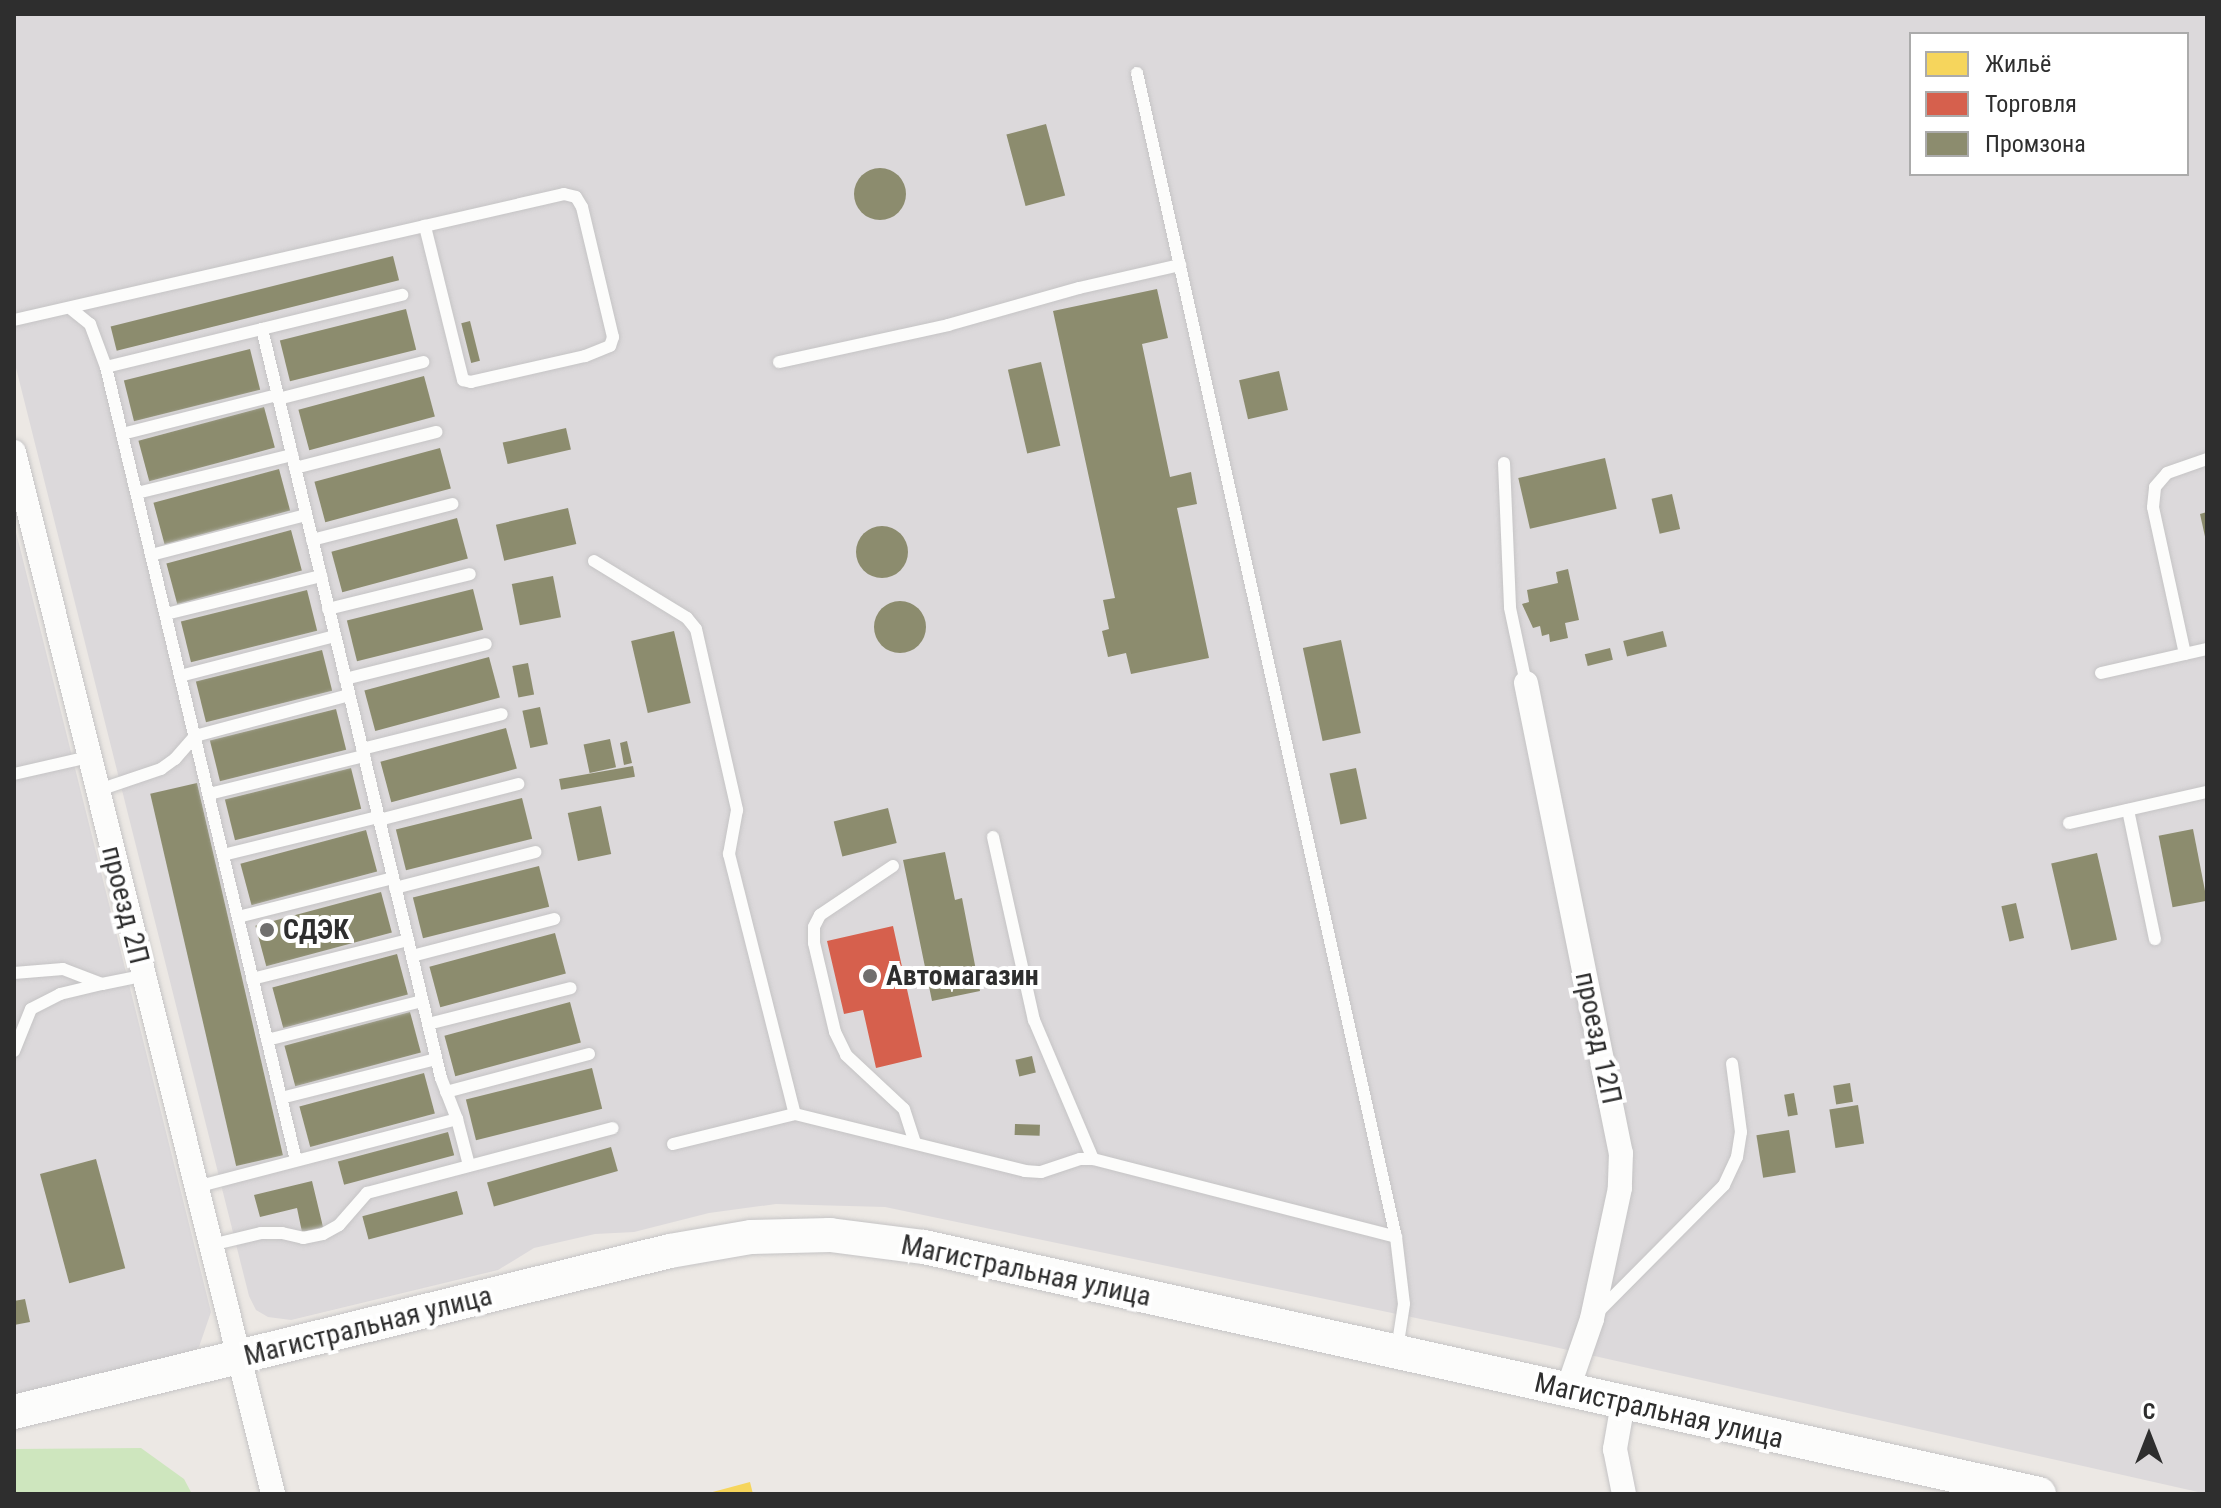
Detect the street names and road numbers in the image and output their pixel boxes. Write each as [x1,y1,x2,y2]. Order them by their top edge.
street label: проезд 2П [94,843,156,967]
street label: проезд 12П [1568,969,1628,1107]
street label: Магистральная улица [898,1228,1154,1314]
street label: Магистральная улица [241,1279,495,1373]
street label: Магистральная улица [1531,1366,1787,1456]

